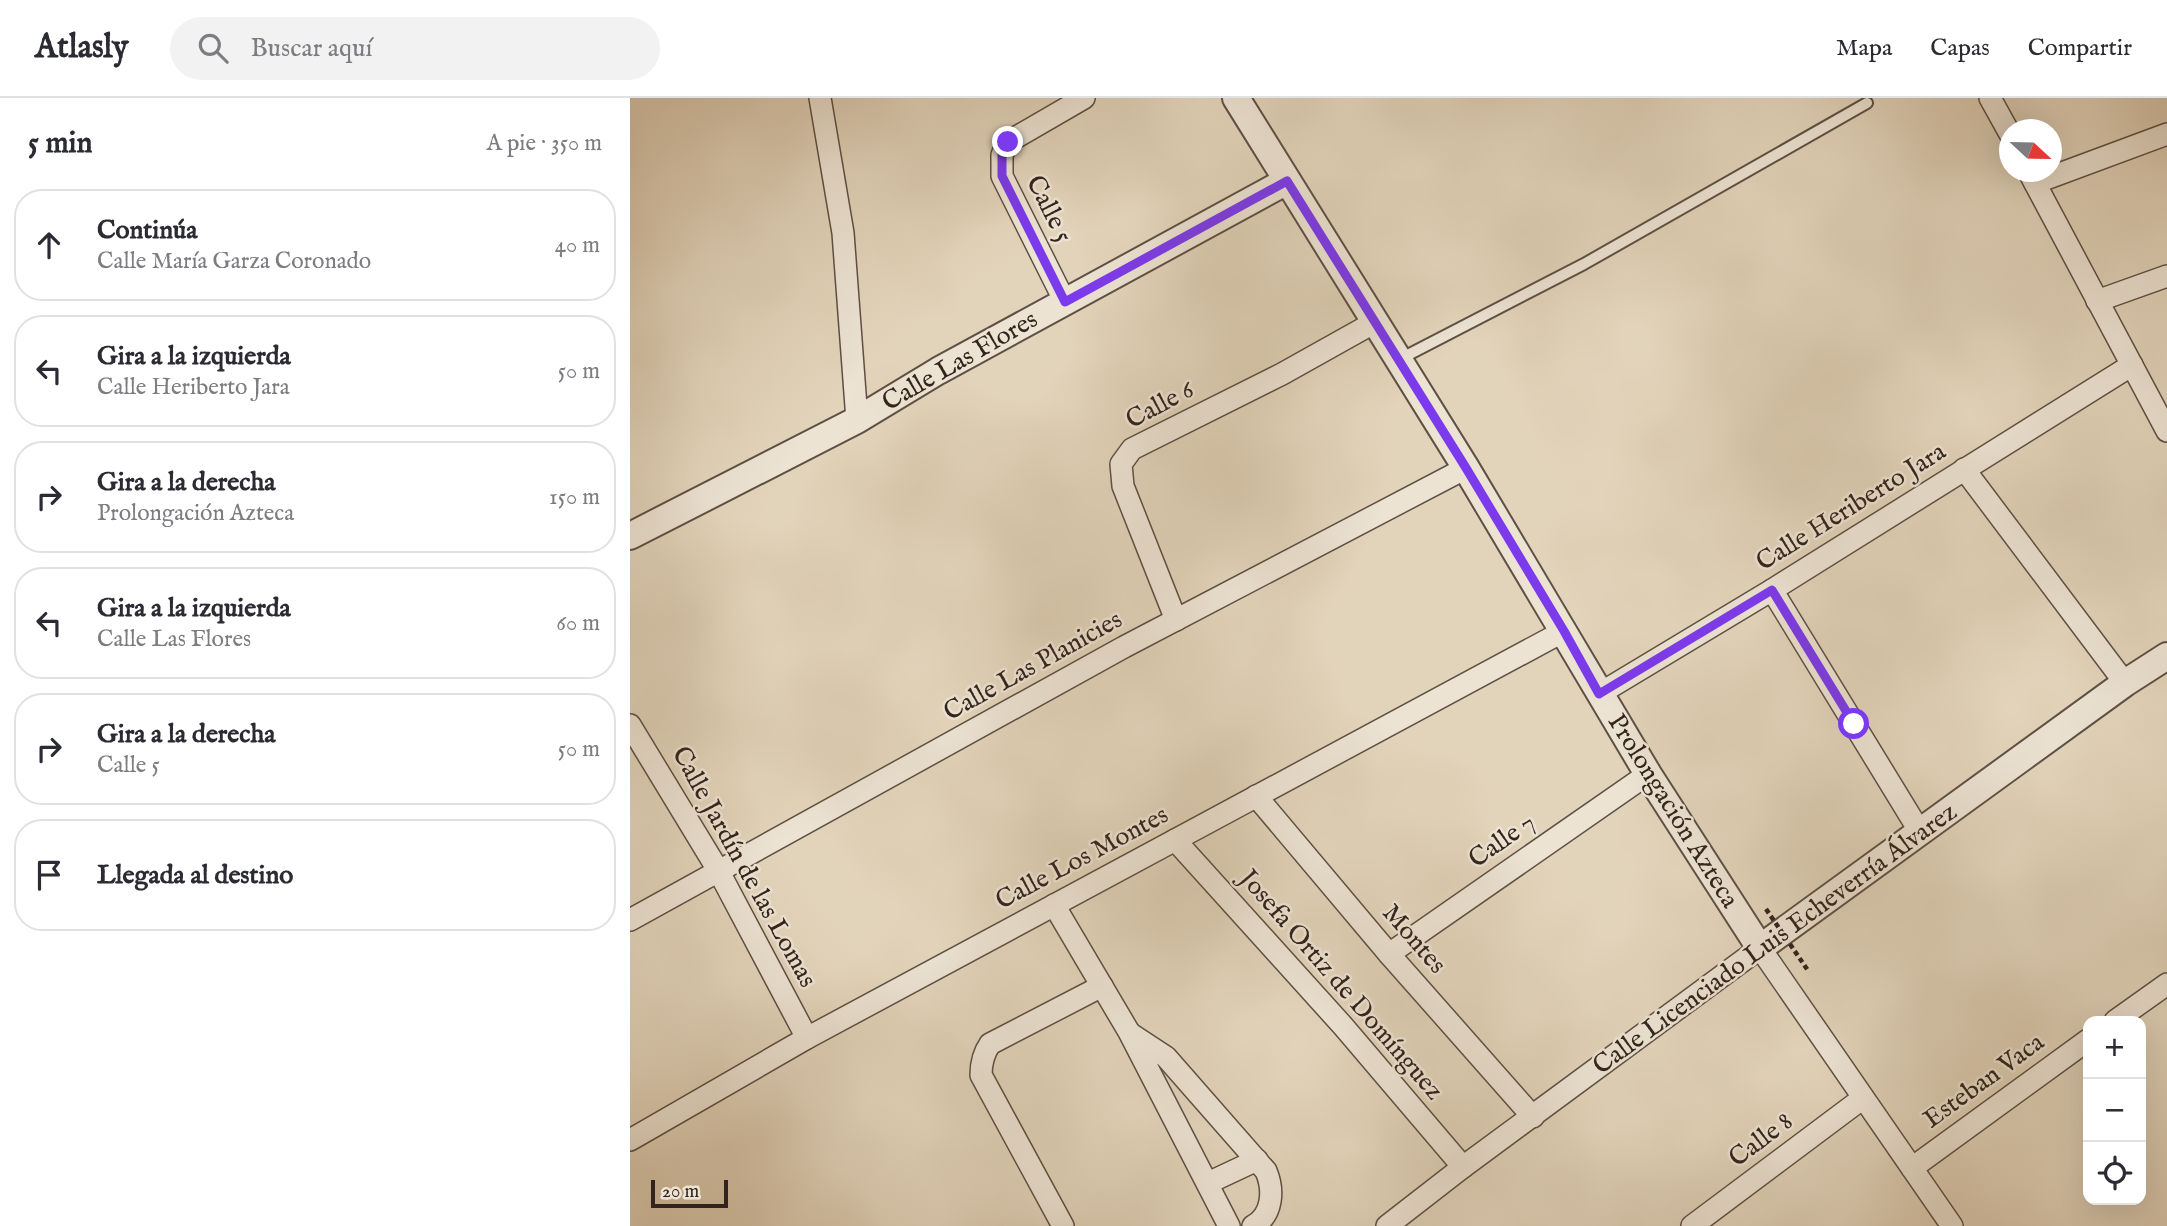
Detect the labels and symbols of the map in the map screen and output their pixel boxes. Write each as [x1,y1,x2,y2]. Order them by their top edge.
north arrow [1999,119,2062,182]
route end [992,126,1023,157]
street label: Calle 5 [1018,170,1080,248]
street label: Calle Las Flores [876,303,1044,419]
street label: Calle 6 [1120,373,1201,437]
street label: Calle Heriberto Jara [1750,435,1953,579]
street label: Calle Las Planicies [938,603,1128,729]
street label: Prolongación Azteca [1600,708,1746,915]
route start [1838,708,1869,739]
street label: Calle Jardín de las Lomas [664,741,824,993]
street label: Calle Licenciado Luis Echeverría Álvarez [1586,796,1964,1082]
street label: Calle Los Montes [990,799,1174,917]
street label: Calle 7 [1462,806,1542,876]
street label: Josefa Ortiz de Domínguez [1230,861,1450,1107]
street label: Montes [1375,897,1453,981]
street label: Esteban Vaca [1917,1026,2052,1136]
street label: Calle 8 [1722,1105,1800,1175]
scale bar [651,1177,728,1209]

